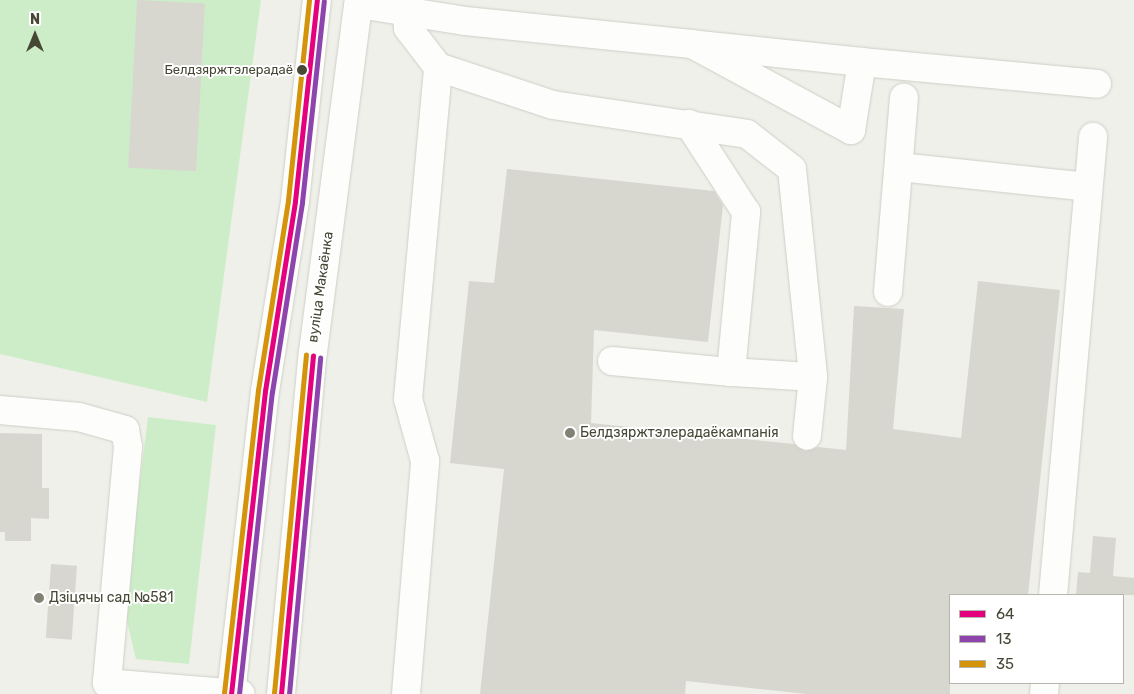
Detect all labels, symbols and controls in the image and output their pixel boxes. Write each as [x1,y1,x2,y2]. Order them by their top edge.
north arrow [10,10,60,60]
text: N [30,11,40,28]
place label: Белдзяржтэлерадаё [165,62,293,78]
marker: Белдзяржтэлерадаё [297,65,307,75]
street label: вуліца Макаёнка [305,230,337,344]
place label: Белдзяржтэлерадаёкампанія [580,425,779,441]
marker: Белдзяржтэлерадаёкампанія [564,427,576,439]
place label: Дзіцячы сад №581 [49,590,173,606]
marker: Дзіцячы сад №581 [33,592,45,604]
legend [949,594,1124,684]
text: 64 [996,605,1014,623]
text: 13 [996,630,1011,648]
text: 35 [996,655,1014,673]

